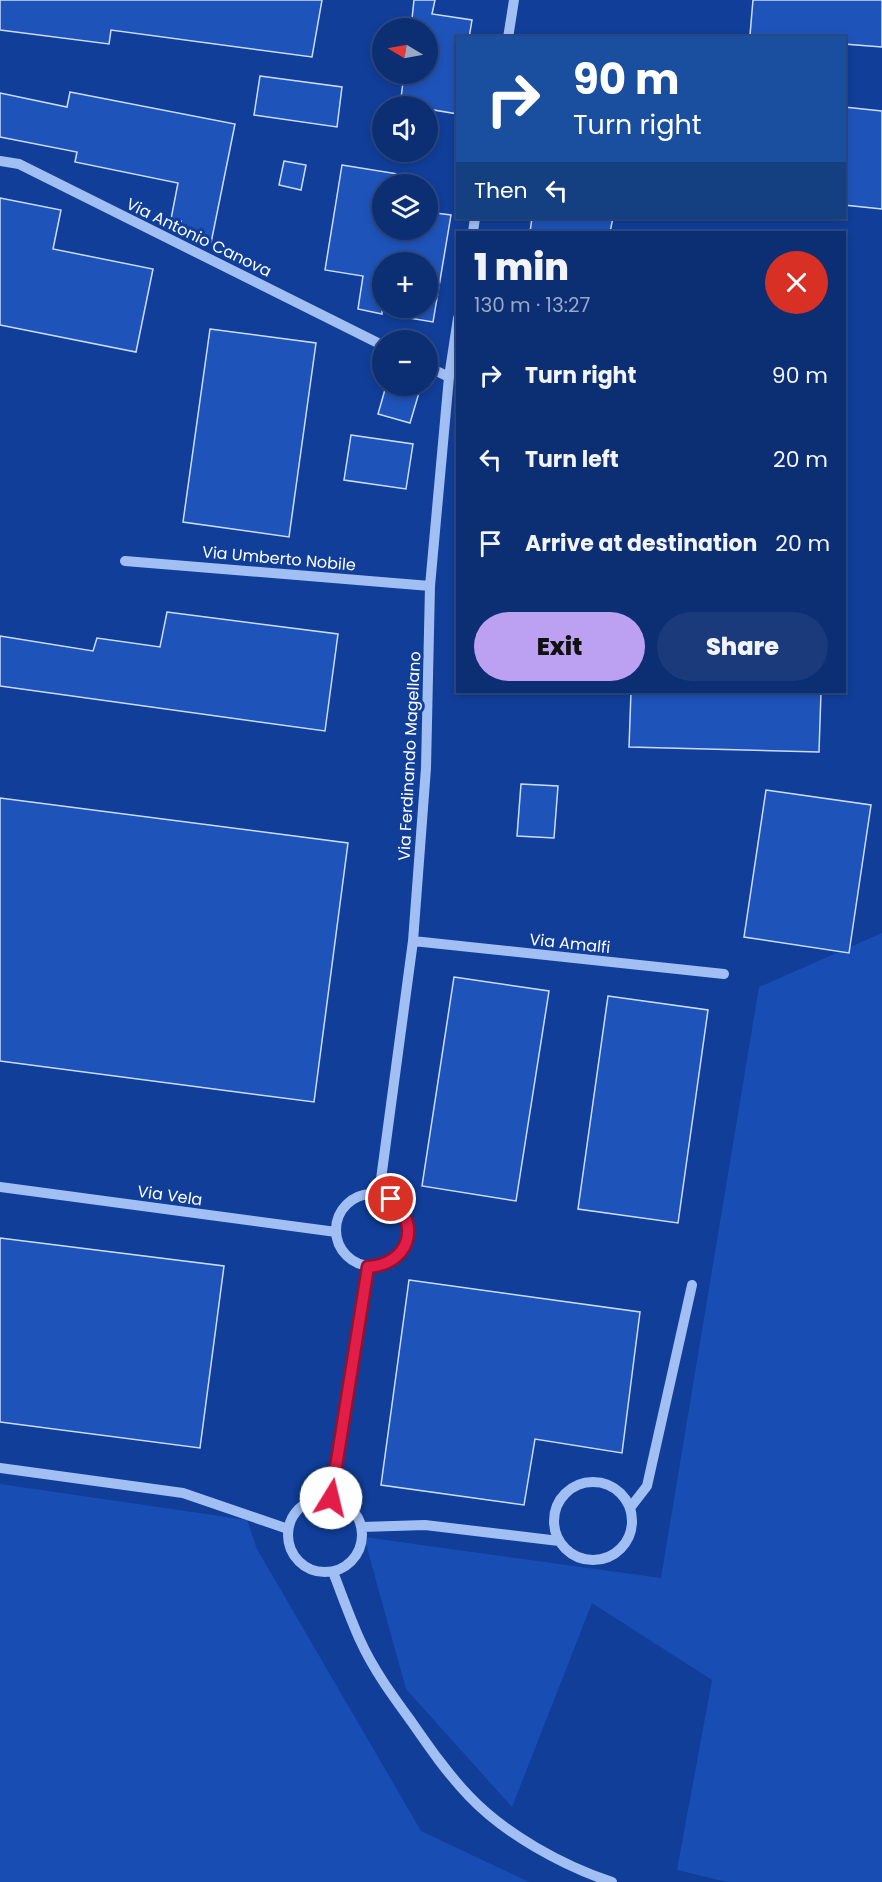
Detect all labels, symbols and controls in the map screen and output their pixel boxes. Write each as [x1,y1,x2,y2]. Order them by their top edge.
north arrow [372,18,438,84]
map controls [372,18,438,396]
text: 90 m [573,50,680,109]
icon: right [474,60,552,138]
button: sound [372,96,438,162]
text: Turn right [573,106,702,143]
button: layers [372,174,438,240]
icon: left [540,174,573,207]
text: Then [474,175,528,206]
street label: Via Antonio Canova [122,192,275,283]
text: 1 min [474,242,569,293]
button: close [765,251,828,314]
button: + [372,252,438,318]
text: 130 m · 13:27 [474,291,590,319]
button: − [372,330,438,396]
icon: right [474,359,507,392]
text: Turn right [525,360,636,391]
text: 90 m [772,360,828,391]
icon: left [474,443,507,476]
text: Turn left [525,444,619,475]
text: 20 m [773,444,828,475]
icon: arrive [474,527,507,560]
text: Arrive at destination [525,528,757,559]
text: 20 m [775,528,830,559]
street label: Via Umberto Nobile [201,540,357,577]
button: Exit [474,612,645,681]
button: Share [657,612,828,681]
street label: Via Ferdinando Magellano [393,651,426,861]
street label: Via Amalfi [528,928,611,959]
pin [365,1173,416,1224]
street label: Via Vela [136,1180,204,1211]
icon: arrive [374,1182,407,1215]
position arrow [299,1466,363,1530]

